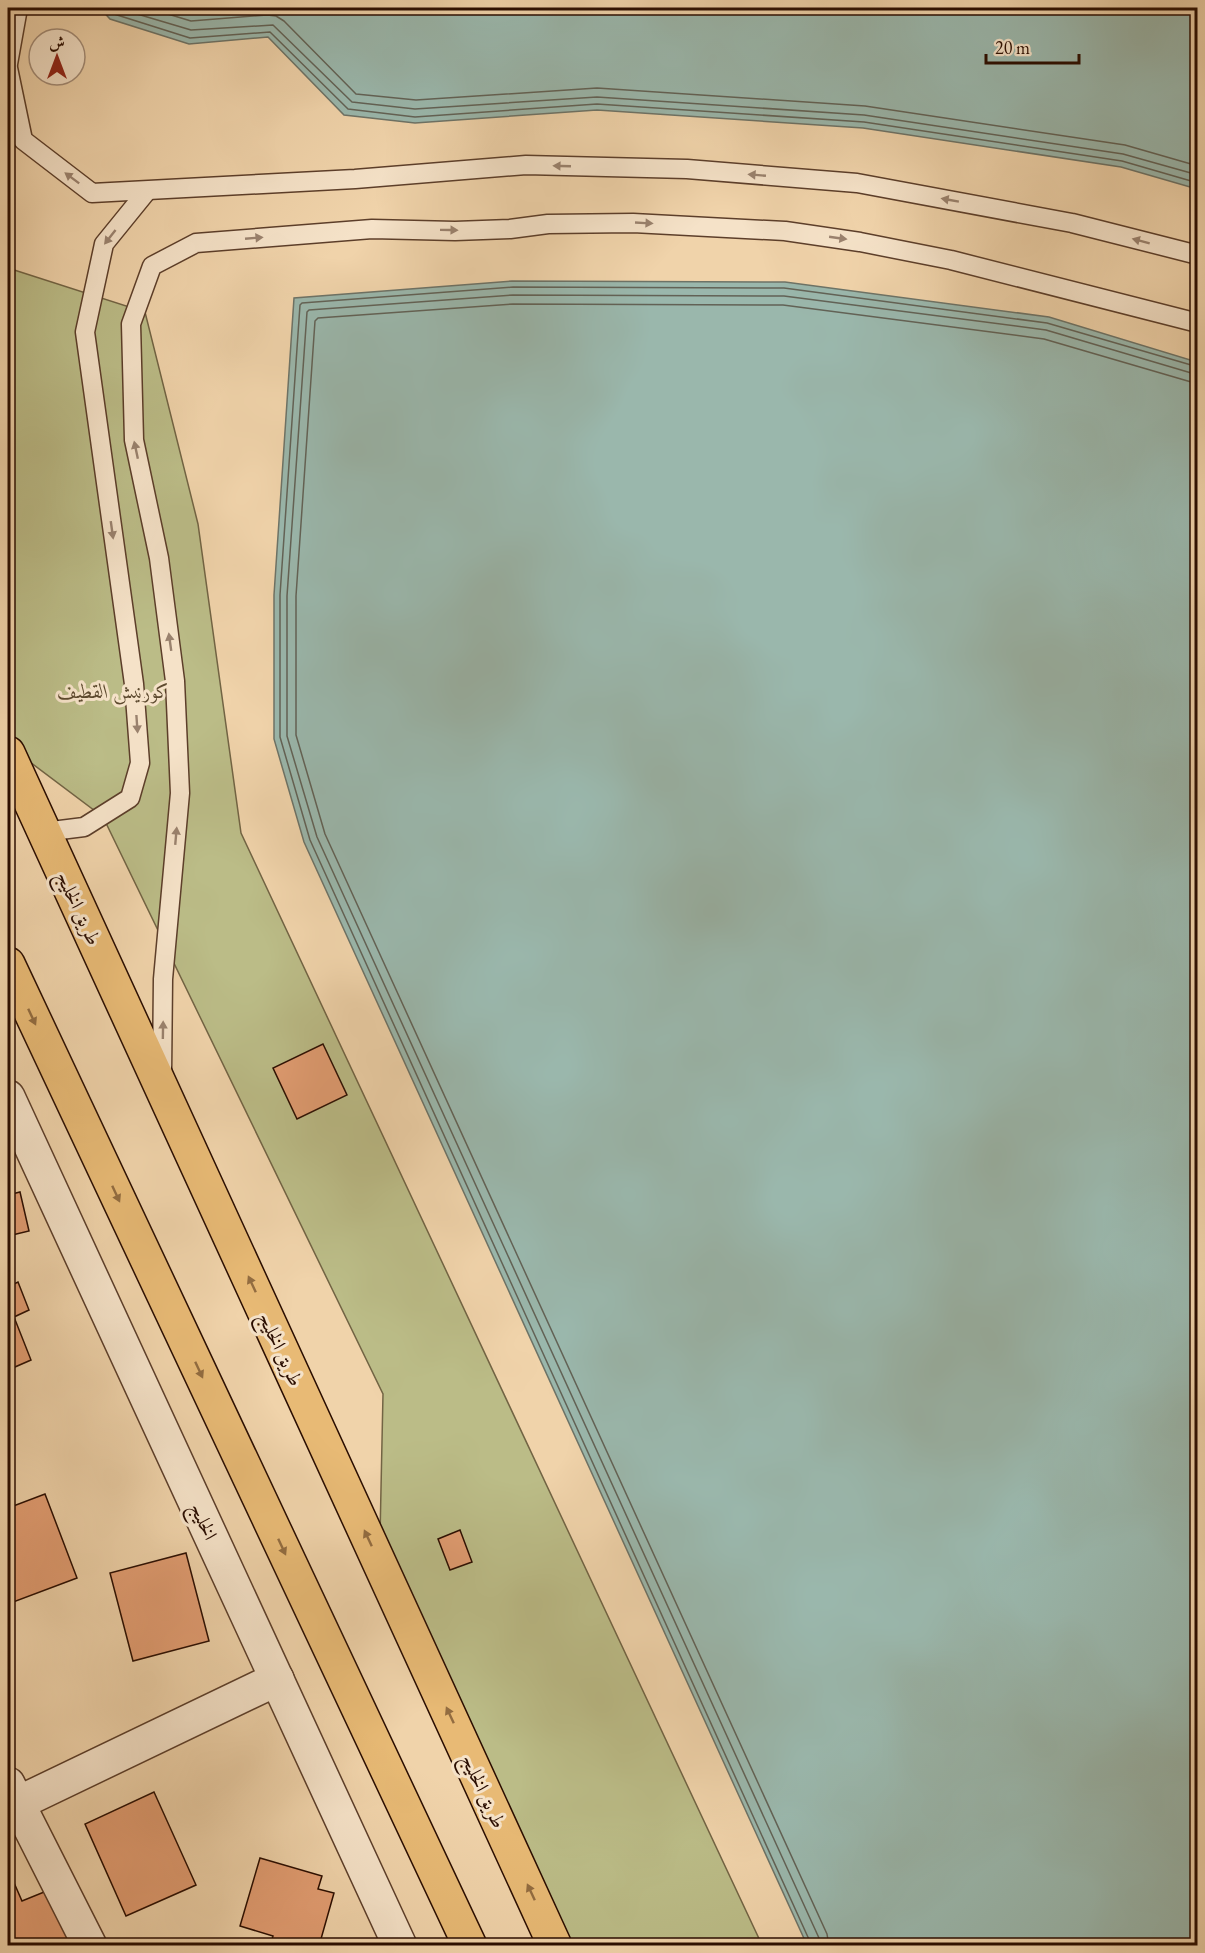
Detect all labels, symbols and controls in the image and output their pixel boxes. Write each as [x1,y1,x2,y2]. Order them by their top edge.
north arrow [27,27,87,87]
scale bar [986,27,1079,65]
text: ش [49,32,65,53]
text: 20 m [995,36,1030,59]
one-way arrow [553,161,572,170]
one-way arrow [748,170,767,180]
one-way arrow [65,173,80,185]
one-way arrow [940,196,959,205]
one-way arrow [634,219,653,228]
one-way arrow [440,225,459,235]
one-way arrow [104,229,116,244]
one-way arrow [245,233,264,243]
one-way arrow [829,234,848,243]
one-way arrow [1132,235,1150,245]
one-way arrow [131,440,140,459]
one-way arrow [108,521,117,540]
one-way arrow [165,632,174,651]
park label: كورنيش القطيف [57,678,171,705]
one-way arrow [132,714,141,733]
one-way arrow [171,826,181,845]
street label: طريق الخليج [46,867,108,951]
one-way arrow [28,1009,37,1026]
one-way arrow [158,1021,168,1040]
one-way arrow [111,1185,120,1202]
one-way arrow [247,1276,256,1293]
street label: طريق الخليج [248,1308,310,1392]
one-way arrow [194,1362,203,1379]
street label: الخليج [180,1498,224,1546]
one-way arrow [364,1529,373,1546]
one-way arrow [277,1538,286,1555]
one-way arrow [445,1707,454,1724]
street label: طريق الخليج [451,1750,513,1834]
one-way arrow [526,1883,536,1901]

